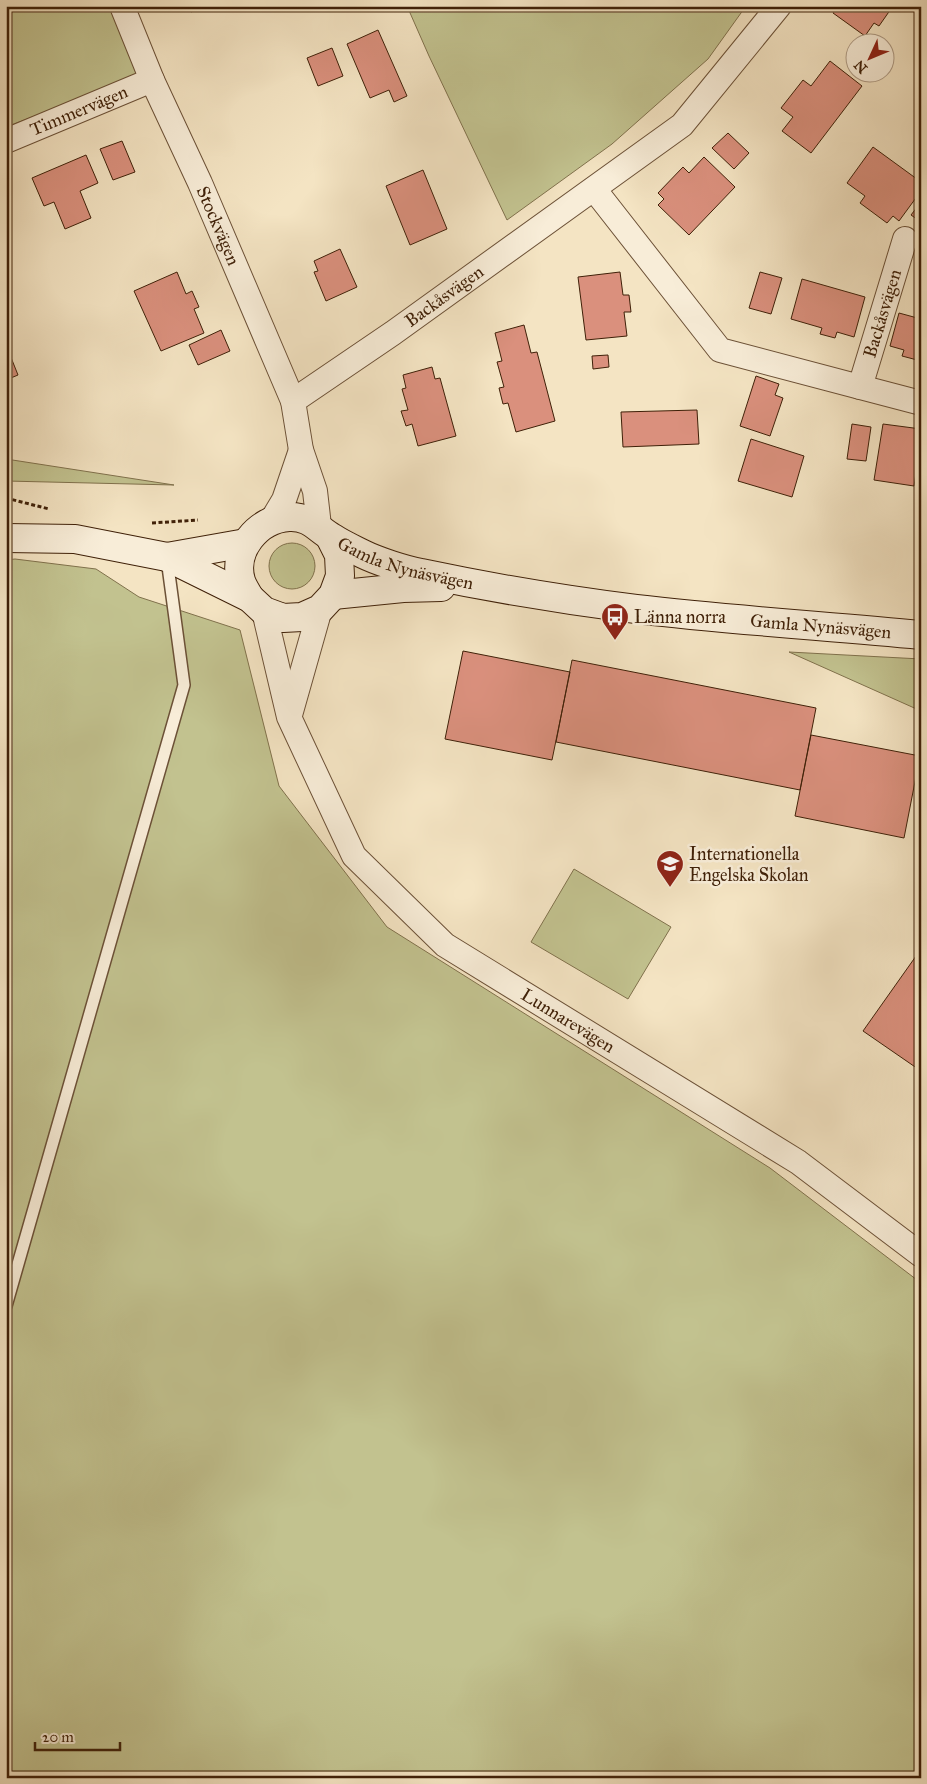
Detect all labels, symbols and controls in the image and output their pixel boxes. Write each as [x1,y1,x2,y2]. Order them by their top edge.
north arrow [844,32,894,82]
text: N [851,56,871,77]
street label: Timmervägen [27,80,131,141]
street label: Stockvägen [192,183,245,269]
street label: Backåsvägen [401,260,488,332]
street label: Backåsvägen [858,266,906,361]
street label: Gamla Nynäsvägen [334,532,476,594]
bus stop icon: Länna norra [600,602,630,641]
place label: Länna norra [634,606,726,628]
street label: Gamla Nynäsvägen [749,609,893,643]
place label: Internationella Engelska Skolan [689,843,809,887]
school or university icon: Internationella Engelska Skolan [655,849,685,888]
street label: Lunnarevägen [517,983,619,1058]
scale bar [35,1719,120,1751]
text: 20 m [42,1728,74,1746]

